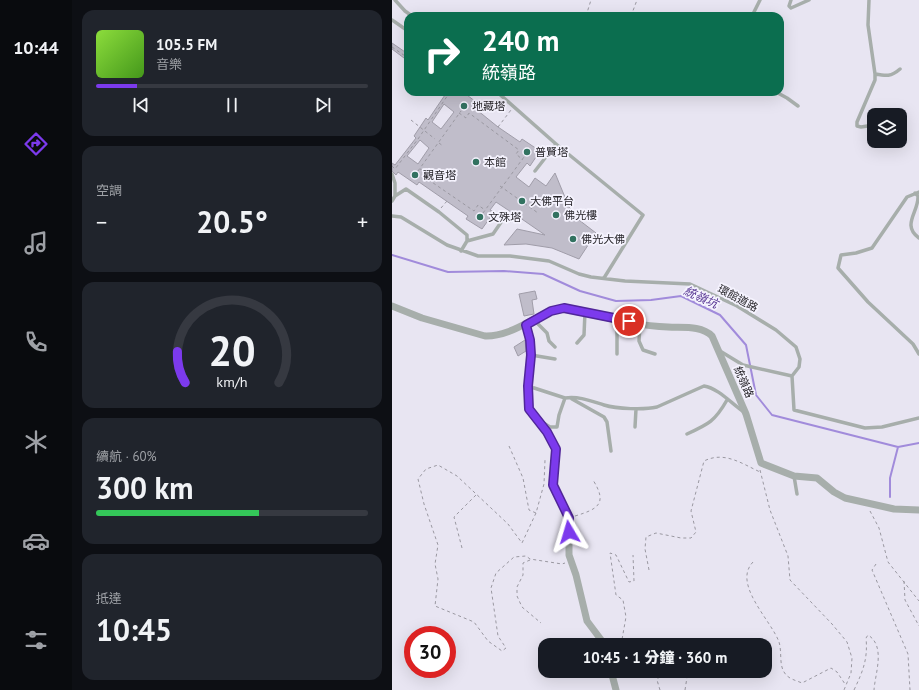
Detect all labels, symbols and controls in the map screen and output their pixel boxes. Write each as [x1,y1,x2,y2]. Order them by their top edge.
text: 240 m [482,22,559,59]
icon: right [416,28,468,80]
text: 105.5 FM [156,35,217,54]
text: 10:44 [13,36,59,59]
text: 音樂 [156,56,182,73]
text: 統嶺路 [482,61,536,84]
icon: previous [130,94,152,116]
icon: pause [221,94,243,116]
icon: next [312,94,334,116]
place label: 地藏塔 [472,99,505,113]
marker: 地藏塔 [459,101,469,111]
map controls [867,108,907,148]
button: layers [867,108,907,148]
icon: directions [22,130,50,158]
place label: 普賢塔 [535,145,568,159]
marker: 普賢塔 [522,147,532,157]
place label: 本館 [484,155,506,169]
marker: 本館 [471,157,481,167]
place label: 觀音塔 [423,168,456,182]
marker: 觀音塔 [410,170,420,180]
text: 空調 [96,182,122,199]
place label: 大佛平台 [530,194,574,208]
marker: 大佛平台 [517,196,527,206]
text: 20.5° [196,202,268,241]
text: − [96,208,107,236]
text: + [357,208,368,236]
place label: 佛光樓 [564,208,597,222]
place label: 文殊塔 [488,210,521,224]
marker: 佛光樓 [551,210,561,220]
marker: 文殊塔 [475,212,485,222]
icon: music [22,229,50,257]
place label: 佛光大佛 [581,232,625,246]
marker: 佛光大佛 [568,234,578,244]
street label: 環館道路 [715,281,761,315]
water label: 統嶺坑 [681,283,722,312]
pin [612,304,646,338]
icon: arrive [618,310,640,332]
text: 20 [208,324,256,377]
icon: phone [22,328,50,356]
street label: 統嶺路 [731,364,757,400]
text: km/h [216,372,248,391]
icon: climate [22,428,50,456]
text: 續航 · 60% [96,448,157,465]
text: 300 km [96,468,194,507]
position arrow [548,511,590,553]
icon: car [22,527,50,555]
text: 抵達 [96,590,122,607]
text: 10:45 [96,610,172,649]
icon: filters [22,626,50,654]
speed limit sign: 30 [404,626,456,678]
text: 10:45 · 1 分鐘 · 360 m [583,648,727,667]

